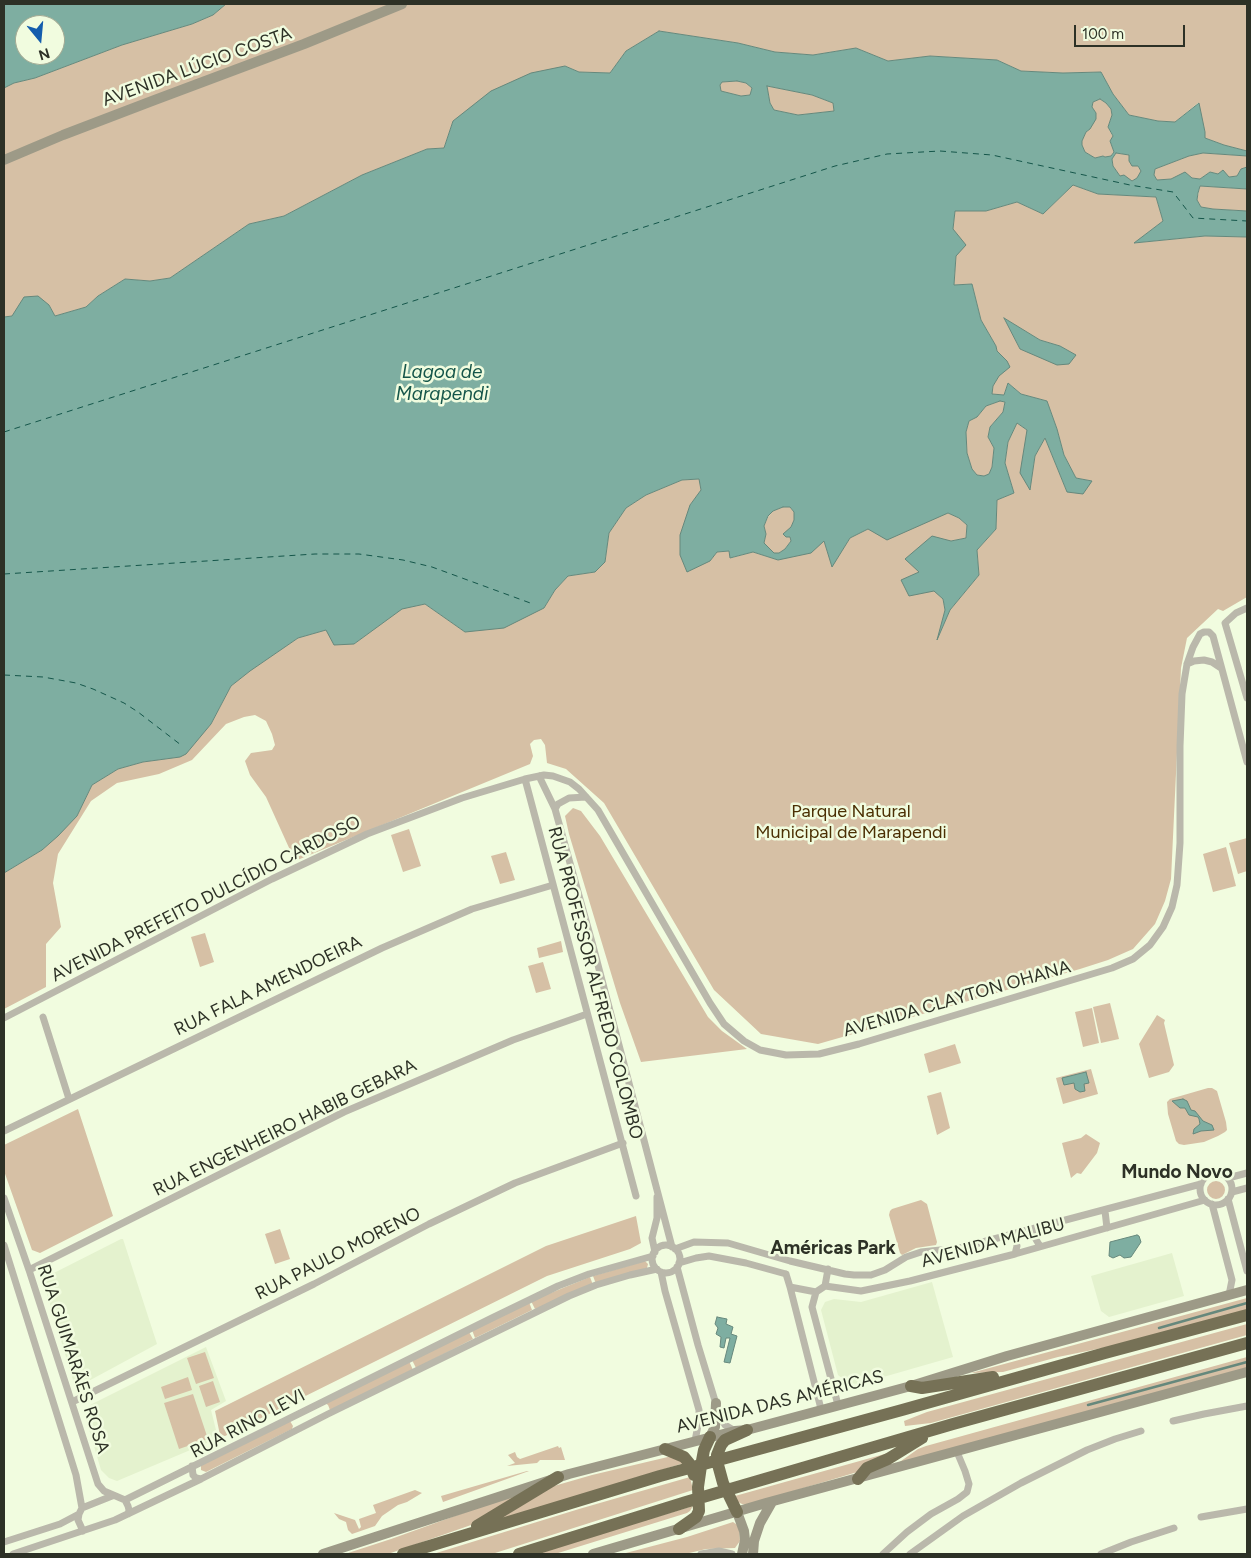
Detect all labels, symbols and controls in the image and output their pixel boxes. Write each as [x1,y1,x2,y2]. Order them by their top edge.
north arrow [15,15,65,65]
scale bar [1076,15,1187,47]
street label: AVENIDA LÚCIO COSTA [100,23,294,111]
text: 100 m [1082,25,1124,43]
text: N [37,44,52,64]
water label: Lagoa de Marapendi [396,361,488,405]
park label: Parque Natural Municipal de Marapendi [755,801,947,844]
street label: AVENIDA PREFEITO DULCÍDIO CARDOSO [48,811,364,987]
street label: RUA PROFESSOR ALFREDO COLOMBO [543,824,647,1142]
street label: RUA FALA AMENDOEIRA [171,931,365,1041]
street label: AVENIDA CLAYTON OHANA [841,956,1073,1042]
street label: RUA ENGENHEIRO HABIB GEBARA [150,1055,420,1201]
district label: Mundo Novo [1121,1161,1233,1183]
street label: RUA PAULO MORENO [252,1203,424,1305]
street label: AVENIDA MALIBU [919,1213,1067,1273]
district label: Américas Park [770,1237,896,1259]
street label: RUA GUIMARÃES ROSA [32,1262,114,1456]
street label: AVENIDA DAS AMÉRICAS [674,1366,886,1438]
street label: RUA RINO LEVI [187,1385,309,1463]

